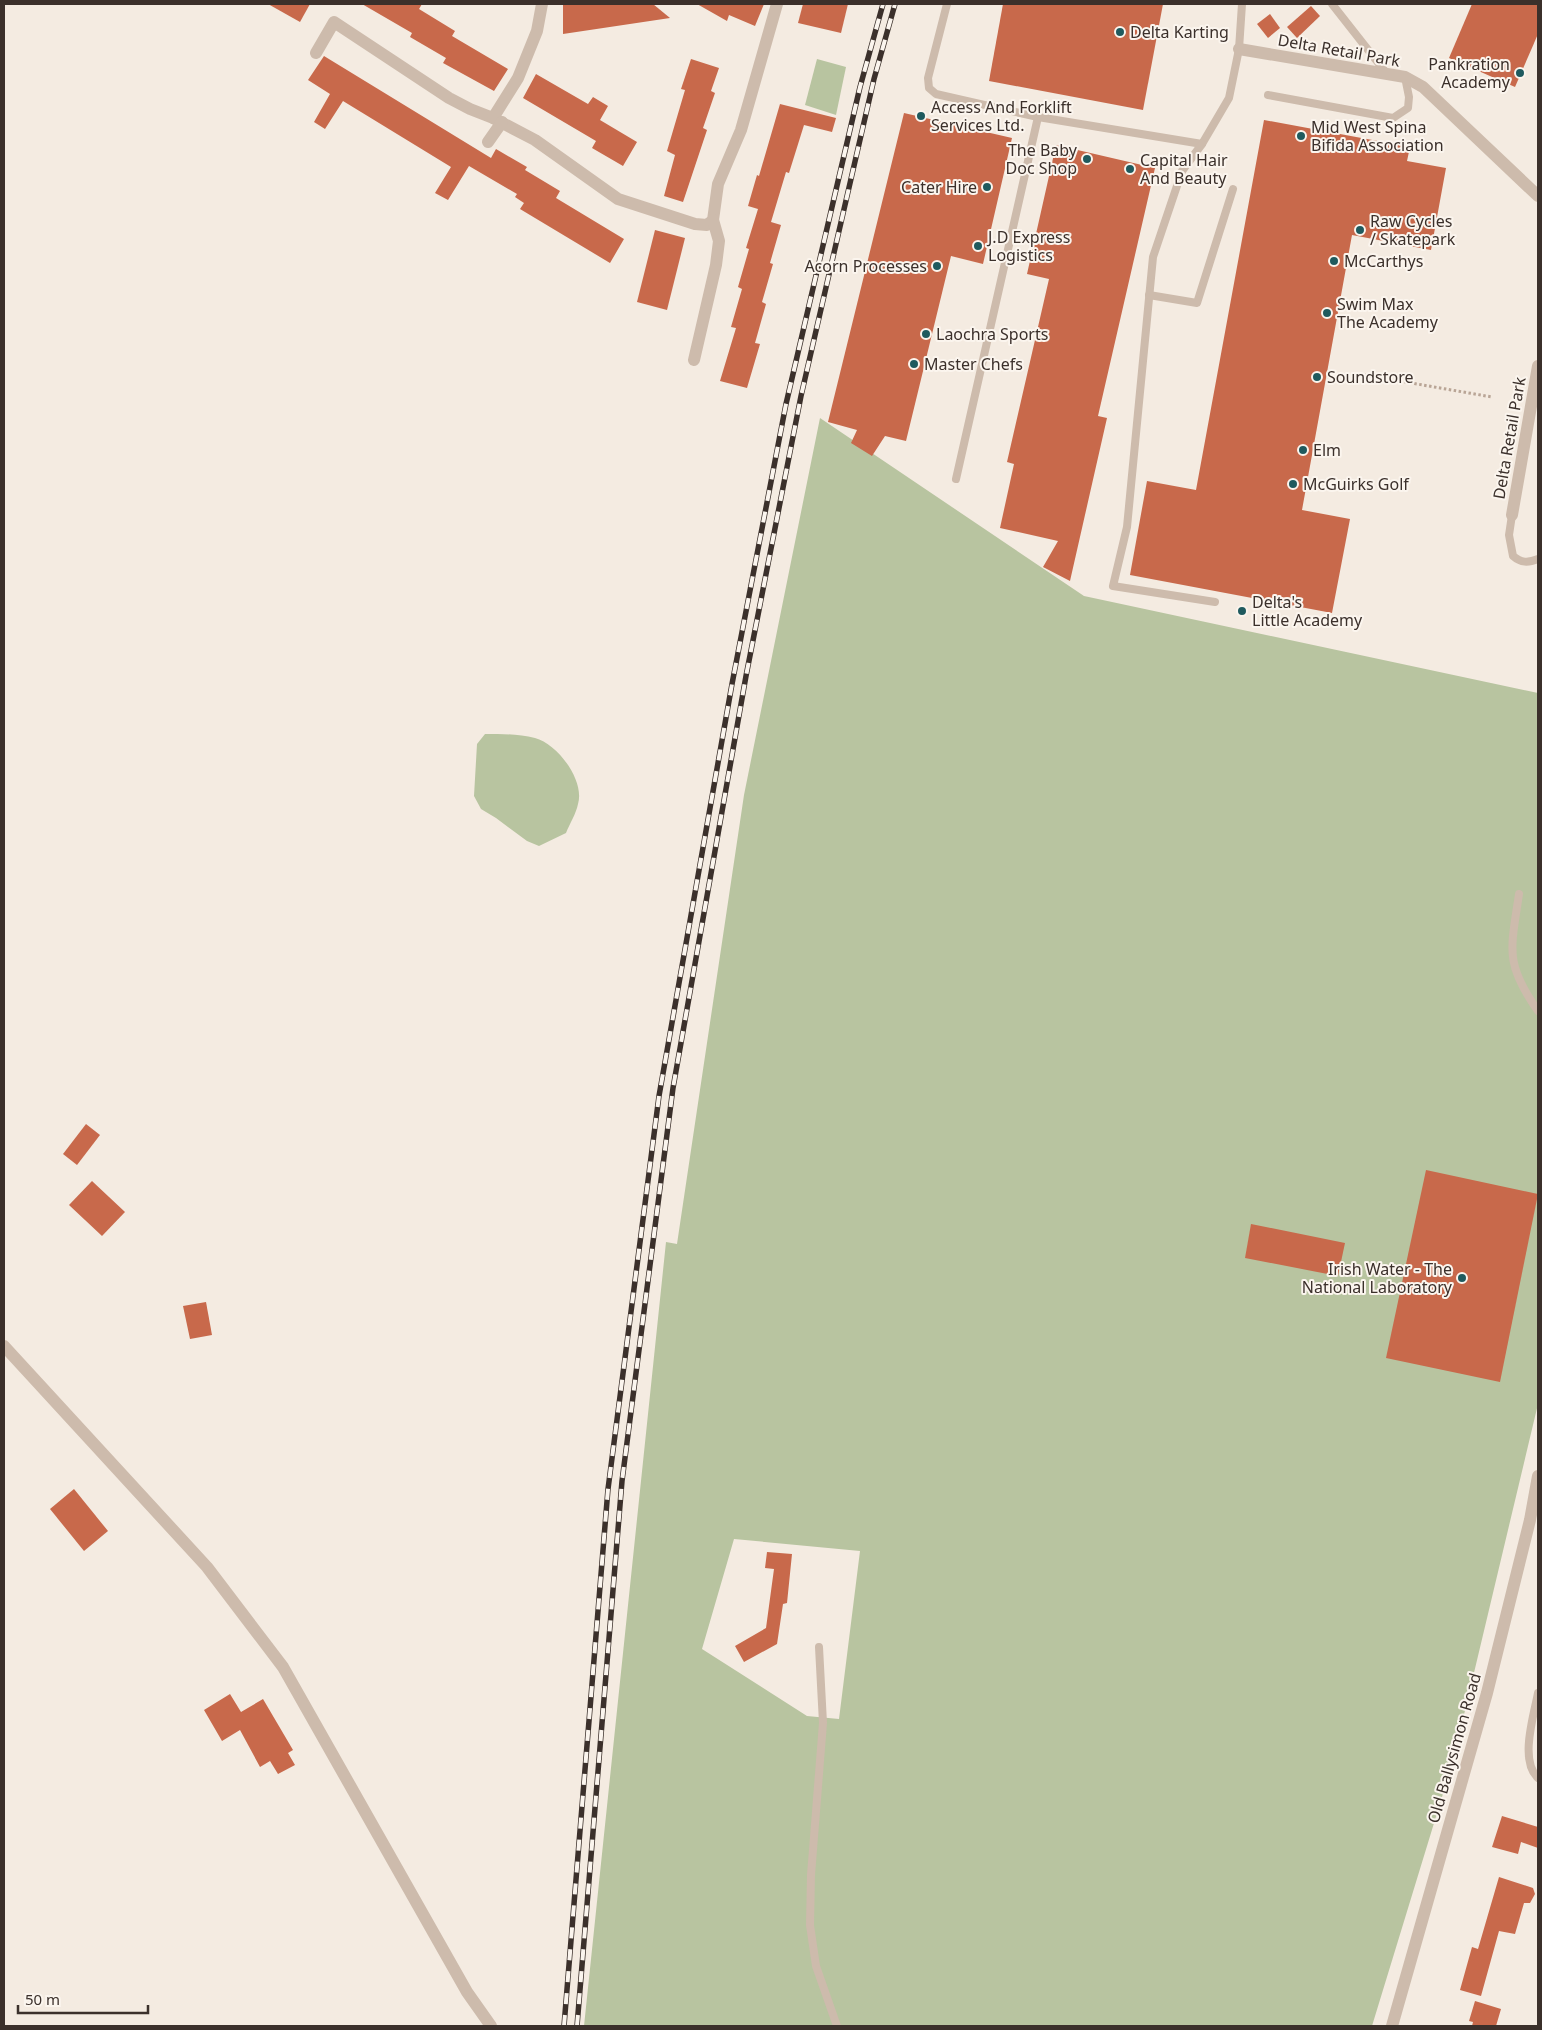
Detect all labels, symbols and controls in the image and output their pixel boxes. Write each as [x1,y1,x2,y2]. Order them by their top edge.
place label: Delta Karting [1130,21,1229,43]
marker: Delta Karting [1114,26,1126,38]
street label: Delta Retail Park [1276,28,1402,72]
place label: Pankration Academy [1428,53,1511,93]
marker: Pankration Academy [1514,67,1526,79]
place label: Access And Forklift Services Ltd. [931,96,1072,136]
marker: Access And Forklift Services Ltd. [915,110,927,122]
place label: Mid West Spina Bifida Association [1311,116,1444,156]
marker: Mid West Spina Bifida Association [1295,130,1307,142]
place label: The Baby Doc Shop [1006,139,1078,179]
place label: Capital Hair And Beauty [1140,149,1228,189]
marker: The Baby Doc Shop [1081,153,1093,165]
marker: Capital Hair And Beauty [1124,163,1136,175]
place label: Cater Hire [901,176,977,198]
marker: Cater Hire [981,181,993,193]
place label: Raw Cycles / Skatepark [1370,210,1456,250]
marker: Raw Cycles / Skatepark [1354,224,1366,236]
place label: J.D Express Logistics [986,226,1070,266]
marker: J.D Express Logistics [972,240,984,252]
place label: McCarthys [1344,250,1423,272]
place label: Acorn Processes [804,255,927,277]
marker: McCarthys [1328,255,1340,267]
marker: Acorn Processes [931,260,943,272]
place label: Swim Max The Academy [1337,293,1439,333]
marker: Swim Max The Academy [1321,307,1333,319]
place label: Laochra Sports [936,323,1048,345]
marker: Laochra Sports [920,328,932,340]
place label: Master Chefs [924,353,1023,375]
marker: Master Chefs [908,358,920,370]
place label: Soundstore [1327,366,1414,388]
marker: Soundstore [1311,371,1323,383]
street label: Delta Retail Park [1487,375,1531,501]
place label: Elm [1313,439,1341,461]
marker: Elm [1297,444,1309,456]
place label: McGuirks Golf [1303,473,1410,495]
marker: McGuirks Golf [1287,478,1299,490]
place label: Delta's Little Academy [1252,591,1363,631]
marker: Delta's Little Academy [1236,605,1248,617]
place label: Irish Water - The National Laboratory [1302,1258,1453,1298]
marker: Irish Water - The National Laboratory [1456,1272,1468,1284]
street label: Old Ballysimon Road [1422,1670,1486,1826]
scale bar [18,1982,148,2014]
text: 50 m [25,1989,60,2009]

